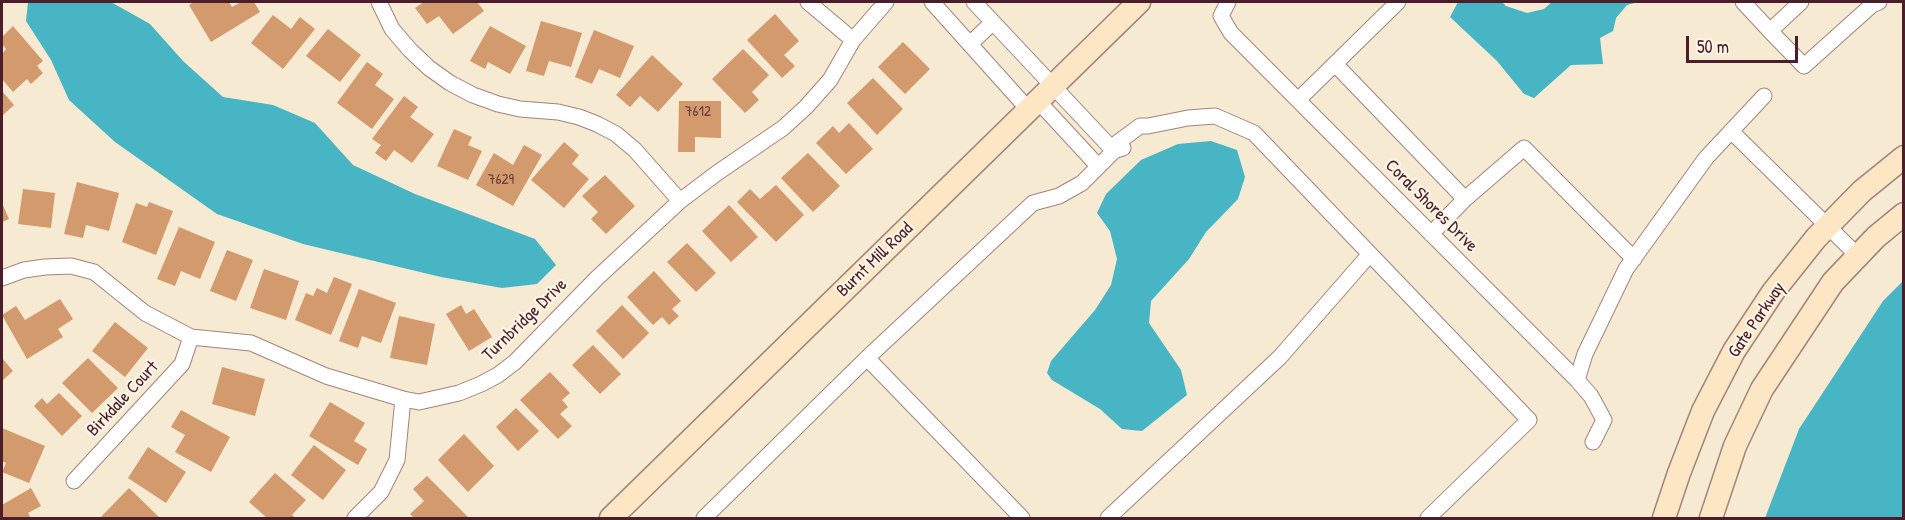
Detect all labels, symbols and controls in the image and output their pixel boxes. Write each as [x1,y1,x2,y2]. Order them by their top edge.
scale bar [1689,24,1802,62]
text: 50 m [1697,34,1729,59]
house number: 7612 [685,103,711,121]
street label: Coral Shores Drive [1380,155,1482,257]
house number: 7629 [488,171,514,189]
street label: Burnt Mill Road [832,218,918,302]
street label: Turnbridge Drive [478,274,572,366]
street label: Gate Parkway [1724,278,1790,362]
street label: Birkdale Court [83,357,163,441]

